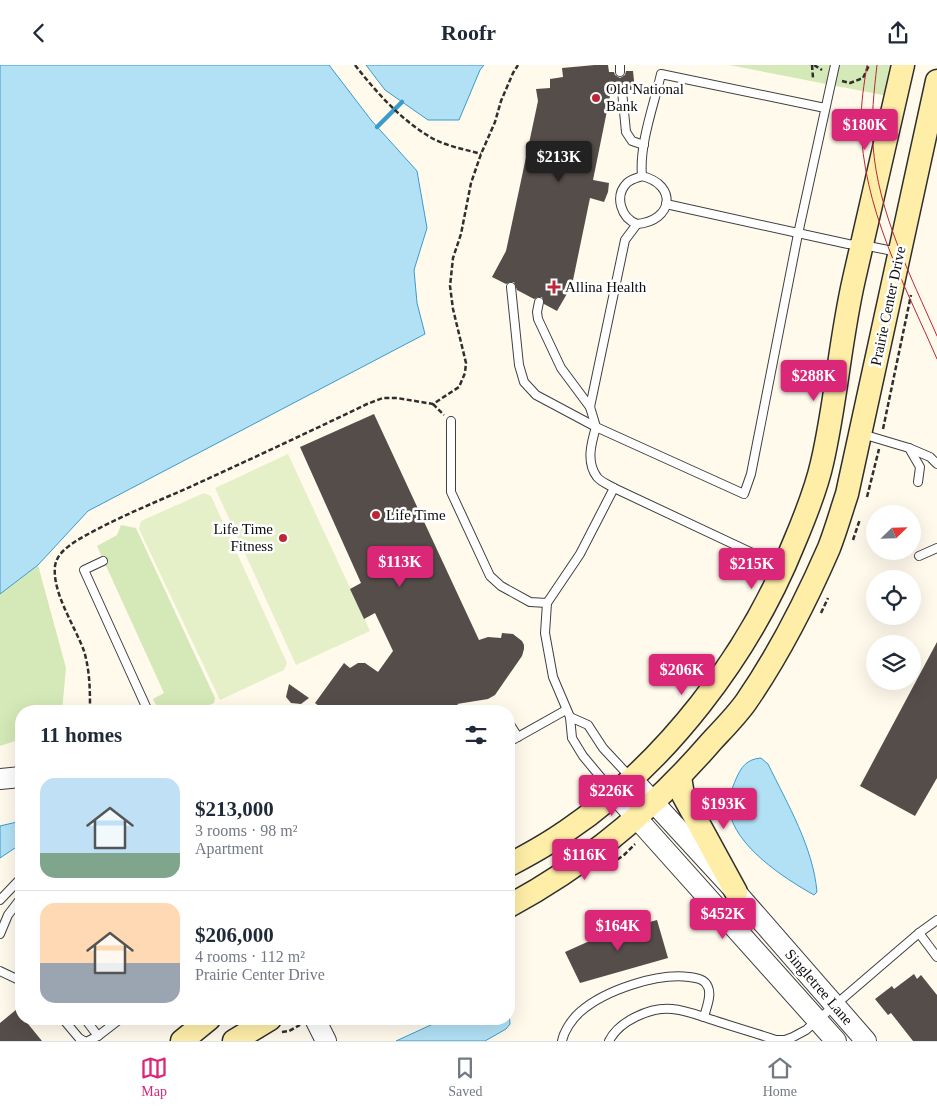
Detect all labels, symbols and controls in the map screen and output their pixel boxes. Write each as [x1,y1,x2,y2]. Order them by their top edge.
icon: back [25,19,53,47]
icon: share [884,19,912,47]
text: Roofr [441,20,496,45]
place label: Old National Bank [606,81,684,114]
marker: Old National Bank [590,92,602,104]
pin: $180K [830,109,900,151]
text: $180K [843,116,887,133]
pin: $213K [524,141,594,183]
text: $213K [537,148,581,165]
street label: Prairie Center Drive [868,245,909,367]
place label: Allina Health [565,279,647,295]
marker: Allina Health [547,280,561,294]
pin: $288K [779,359,849,402]
text: $288K [792,367,836,384]
north arrow [866,505,921,560]
map controls [866,505,921,690]
place label: Life Time [386,507,446,523]
marker: Life Time [370,509,382,521]
place label: Life Time Fitness [213,521,273,554]
marker: Life Time Fitness [277,532,289,544]
pin: $113K [365,545,435,588]
pin: $215K [717,547,787,590]
text: $113K [378,553,422,570]
text: $215K [730,555,774,572]
button: locate [866,570,921,625]
button: layers [866,635,921,690]
pin: $206K [647,653,717,696]
text: $206K [660,661,704,678]
icon: filters [462,721,490,749]
text: 11 homes [40,723,122,747]
pin: $226K [577,775,647,817]
text: $226K [590,782,634,799]
pin: $193K [689,787,759,830]
text: $193K [702,795,746,812]
text: $213,000 [195,797,274,821]
icon: home [80,798,140,858]
text: 3 rooms · 98 m² [195,822,298,839]
pin: $116K [550,839,620,881]
text: Apartment [195,840,263,857]
text: $116K [563,846,607,863]
pin: $452K [688,897,758,940]
text: $452K [701,905,745,922]
pin: $164K [583,909,653,952]
text: $164K [596,917,640,934]
icon: home [80,923,140,983]
text: $206,000 [195,923,274,947]
street label: Singletree Lane [782,946,856,1028]
text: 4 rooms · 112 m² [195,948,305,965]
text: Prairie Center Drive [195,966,325,983]
tab: Map [140,1054,168,1100]
tab: Saved [448,1054,483,1100]
tab: Home [763,1054,797,1100]

